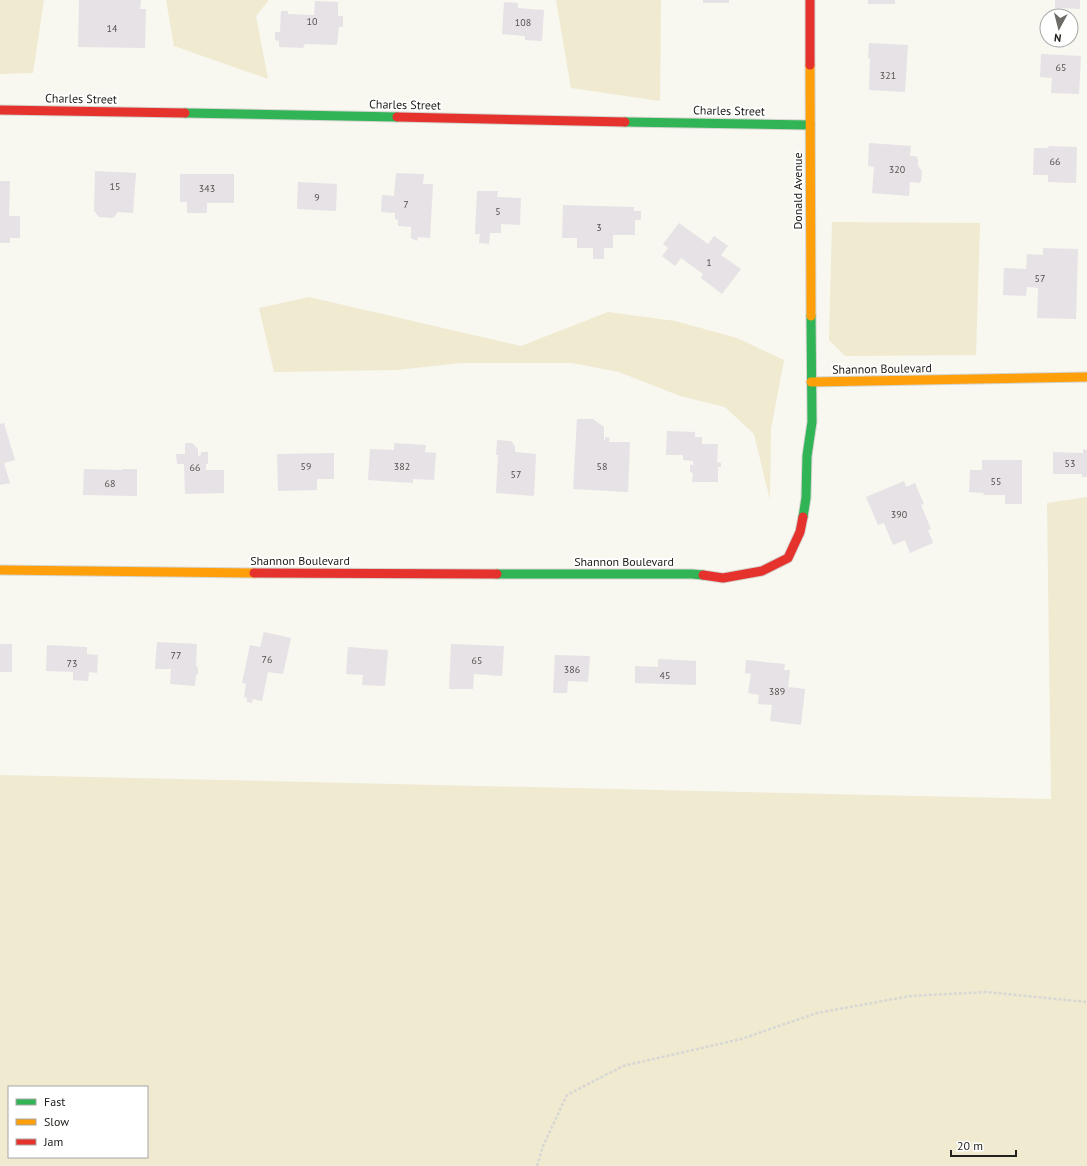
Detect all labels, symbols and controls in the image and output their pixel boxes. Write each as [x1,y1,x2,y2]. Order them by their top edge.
north arrow [1039,8,1079,48]
house number: 10 [307,15,318,28]
house number: 108 [515,16,531,29]
house number: 14 [107,22,118,35]
text: N [1053,31,1062,45]
house number: 65 [1056,61,1066,74]
house number: 321 [880,69,896,82]
street label: Charles Street [45,90,117,107]
street label: Charles Street [369,96,441,113]
street label: Charles Street [693,102,765,119]
street label: Donald Avenue [790,152,805,230]
house number: 66 [1050,155,1060,168]
house number: 320 [889,163,906,176]
house number: 15 [110,180,120,193]
house number: 343 [199,182,215,195]
house number: 9 [314,191,320,204]
house number: 7 [403,198,409,211]
house number: 5 [495,205,501,218]
house number: 3 [596,221,602,234]
house number: 1 [706,256,712,269]
house number: 57 [1035,272,1045,285]
street label: Shannon Boulevard [832,360,932,377]
house number: 53 [1065,457,1075,470]
house number: 59 [301,460,311,473]
house number: 382 [394,460,410,473]
house number: 58 [597,460,607,473]
house number: 66 [190,461,200,474]
house number: 57 [511,468,521,481]
house number: 55 [991,475,1001,488]
house number: 68 [105,477,115,490]
house number: 390 [891,508,908,521]
street label: Shannon Boulevard [250,553,350,568]
street label: Shannon Boulevard [574,554,674,569]
house number: 77 [171,649,181,662]
house number: 76 [262,653,272,666]
house number: 65 [472,654,482,667]
house number: 73 [67,657,77,670]
house number: 386 [564,663,580,676]
house number: 45 [660,669,670,682]
house number: 389 [769,685,785,698]
legend [8,1086,148,1158]
text: Fast [44,1094,65,1109]
text: Slow [44,1114,69,1129]
scale bar [951,1132,1016,1158]
text: Jam [43,1134,63,1149]
text: 20 m [957,1138,983,1153]

